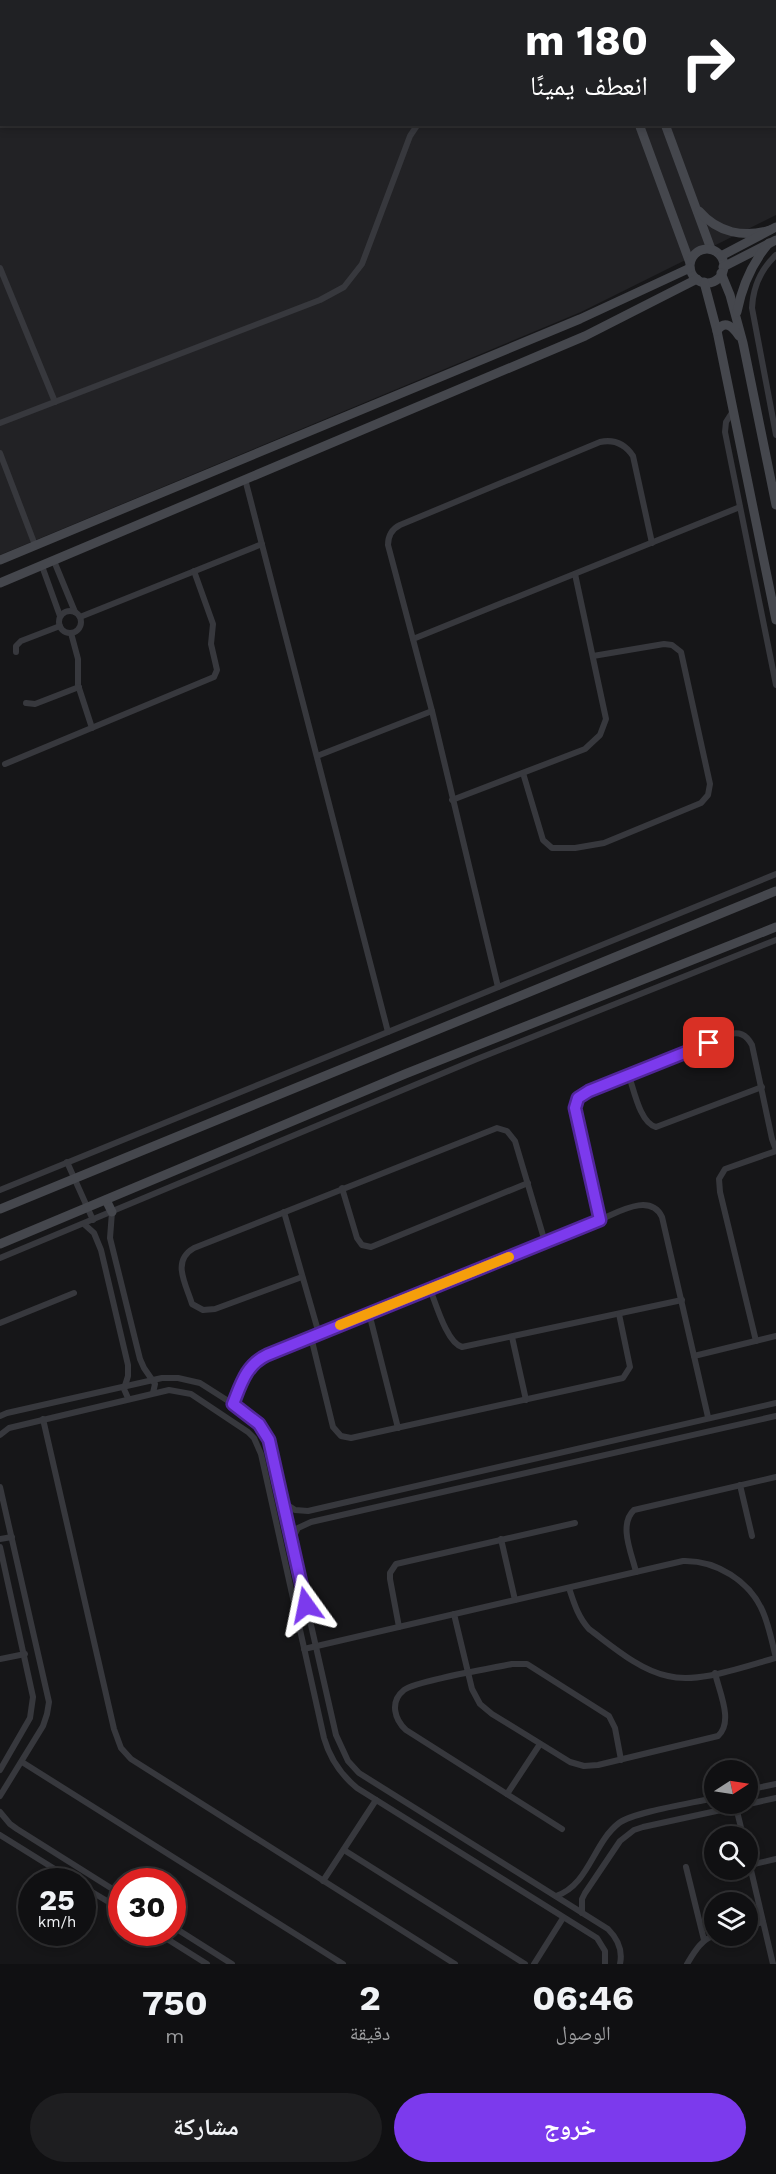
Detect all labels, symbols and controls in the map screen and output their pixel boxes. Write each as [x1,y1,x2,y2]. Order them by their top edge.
text: 180 m [525,16,648,65]
icon: right [669,24,747,102]
text: انعطف يمينًا [530,70,648,102]
pin [683,1017,734,1068]
icon: arrive [692,1026,725,1059]
position arrow [274,1573,338,1637]
north arrow [704,1760,758,1814]
map controls [704,1760,758,1946]
button: search [704,1826,758,1880]
speed limit sign: 30 [108,1868,186,1946]
text: 25 [39,1882,75,1917]
button: layers [704,1892,758,1946]
text: km/h [38,1913,76,1931]
text: 2 [359,1977,381,2019]
text: 06:46 [532,1977,634,2019]
text: 750 [142,1982,208,2024]
text: دقيقة [350,2021,390,2045]
text: الوصول [555,2021,611,2045]
text: m [165,2024,184,2048]
button: مشاركة [30,2093,382,2162]
button: خروج [394,2093,746,2162]

